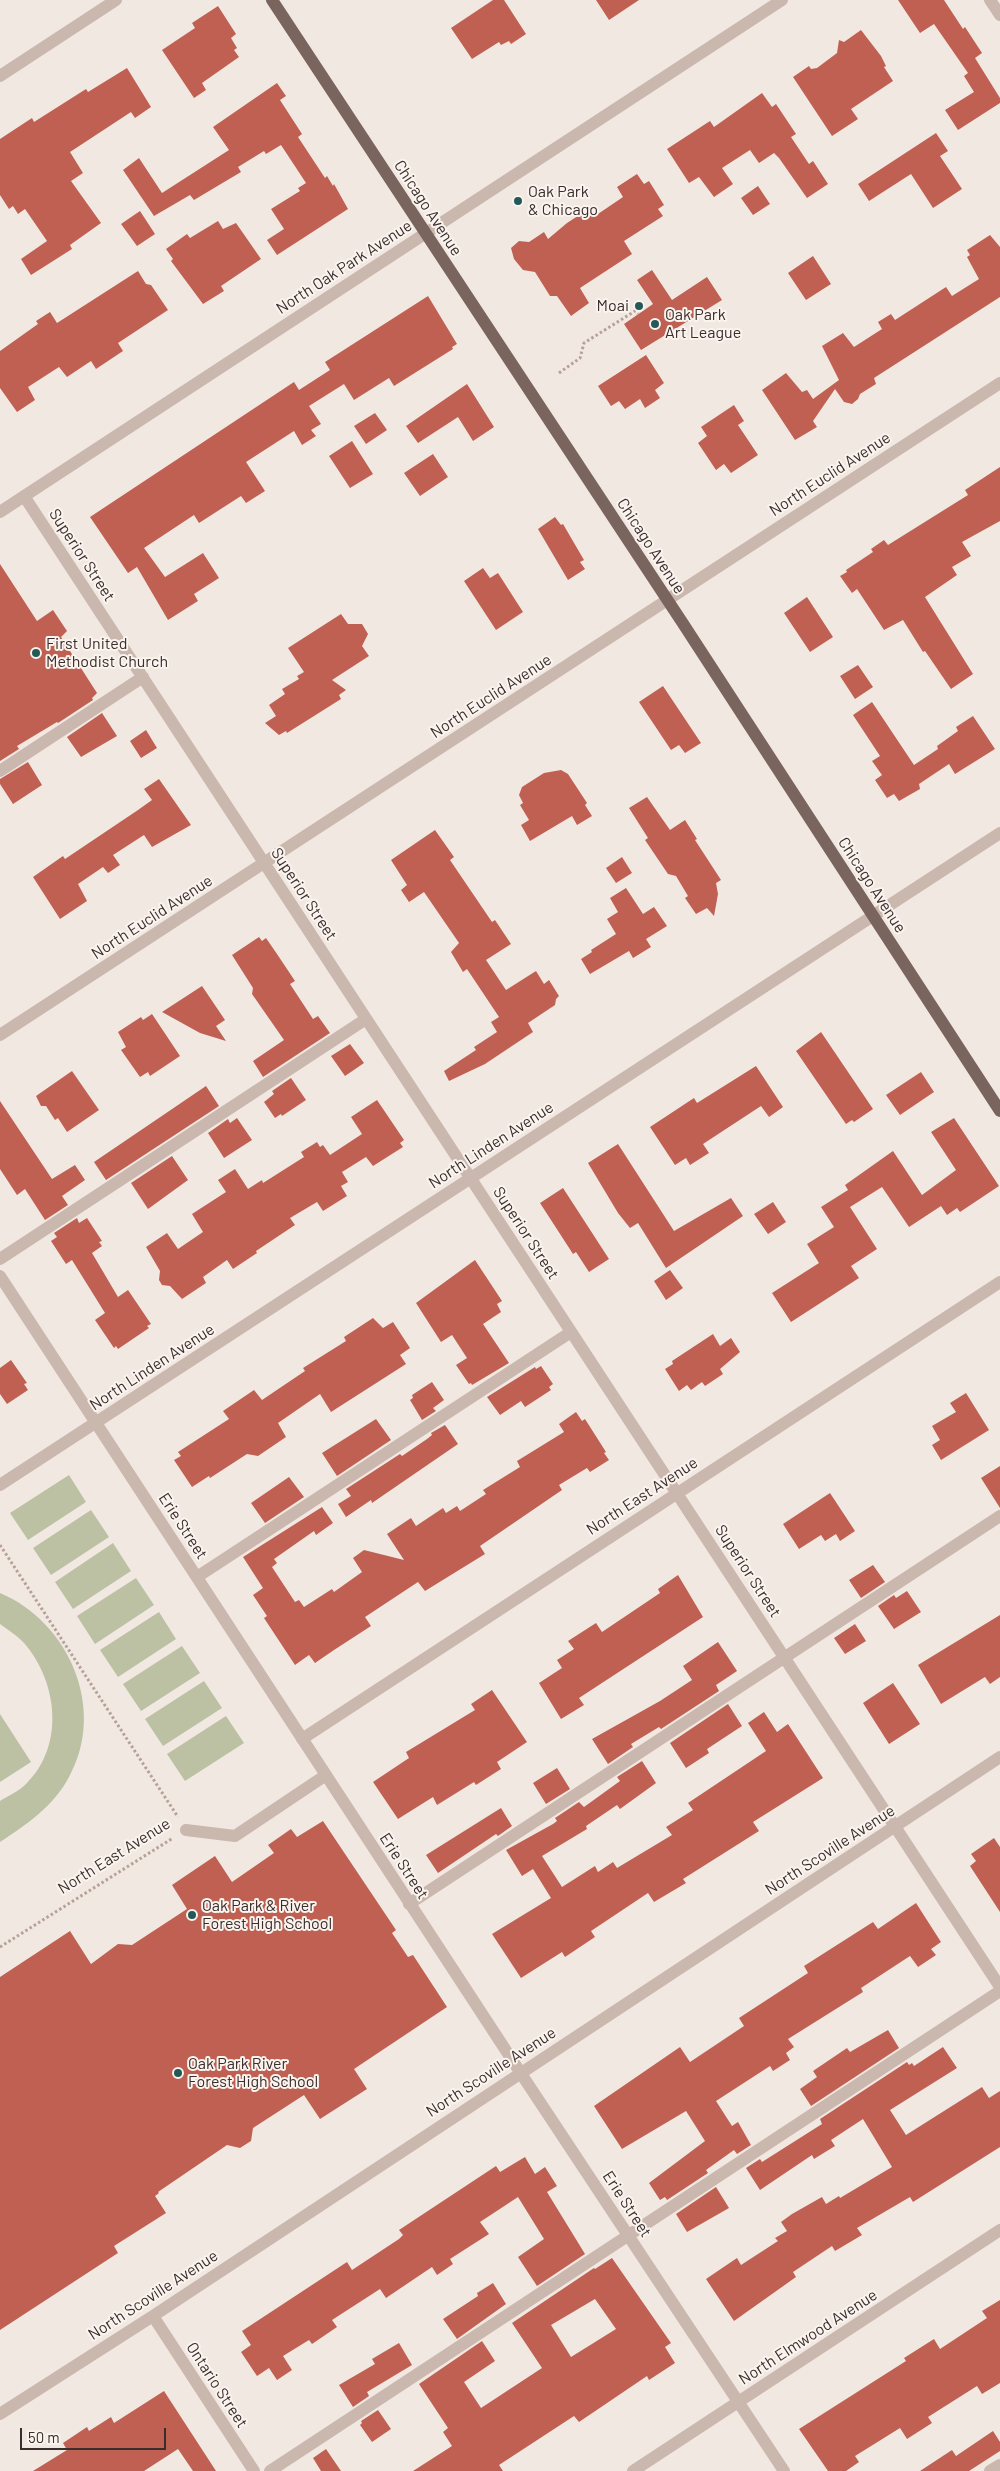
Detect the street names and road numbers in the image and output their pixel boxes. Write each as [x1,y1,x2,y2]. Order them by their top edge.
street label: Chicago Avenue [390,157,466,259]
street label: North Oak Park Avenue [273,216,415,318]
street label: North Euclid Avenue [766,428,894,520]
street label: Chicago Avenue [613,495,689,597]
street label: Superior Street [45,505,119,605]
street label: North Euclid Avenue [427,650,555,742]
street label: Chicago Avenue [834,834,910,936]
street label: Superior Street [267,844,341,944]
street label: North Euclid Avenue [88,871,216,963]
street label: North Linden Avenue [425,1098,557,1192]
street label: Superior Street [489,1183,563,1283]
street label: North Linden Avenue [86,1320,218,1414]
street label: North East Avenue [583,1453,701,1539]
street label: Erie Street [155,1489,211,1563]
street label: Superior Street [711,1521,785,1621]
street label: North Scoville Avenue [762,1801,898,1899]
street label: North East Avenue [54,1814,174,1898]
street label: Erie Street [376,1829,432,1903]
street label: North Scoville Avenue [423,2023,559,2121]
street label: Erie Street [599,2167,655,2241]
street label: North Scoville Avenue [85,2246,221,2344]
street label: North Elmwood Avenue [735,2285,881,2389]
street label: Ontario Street [182,2339,252,2431]

